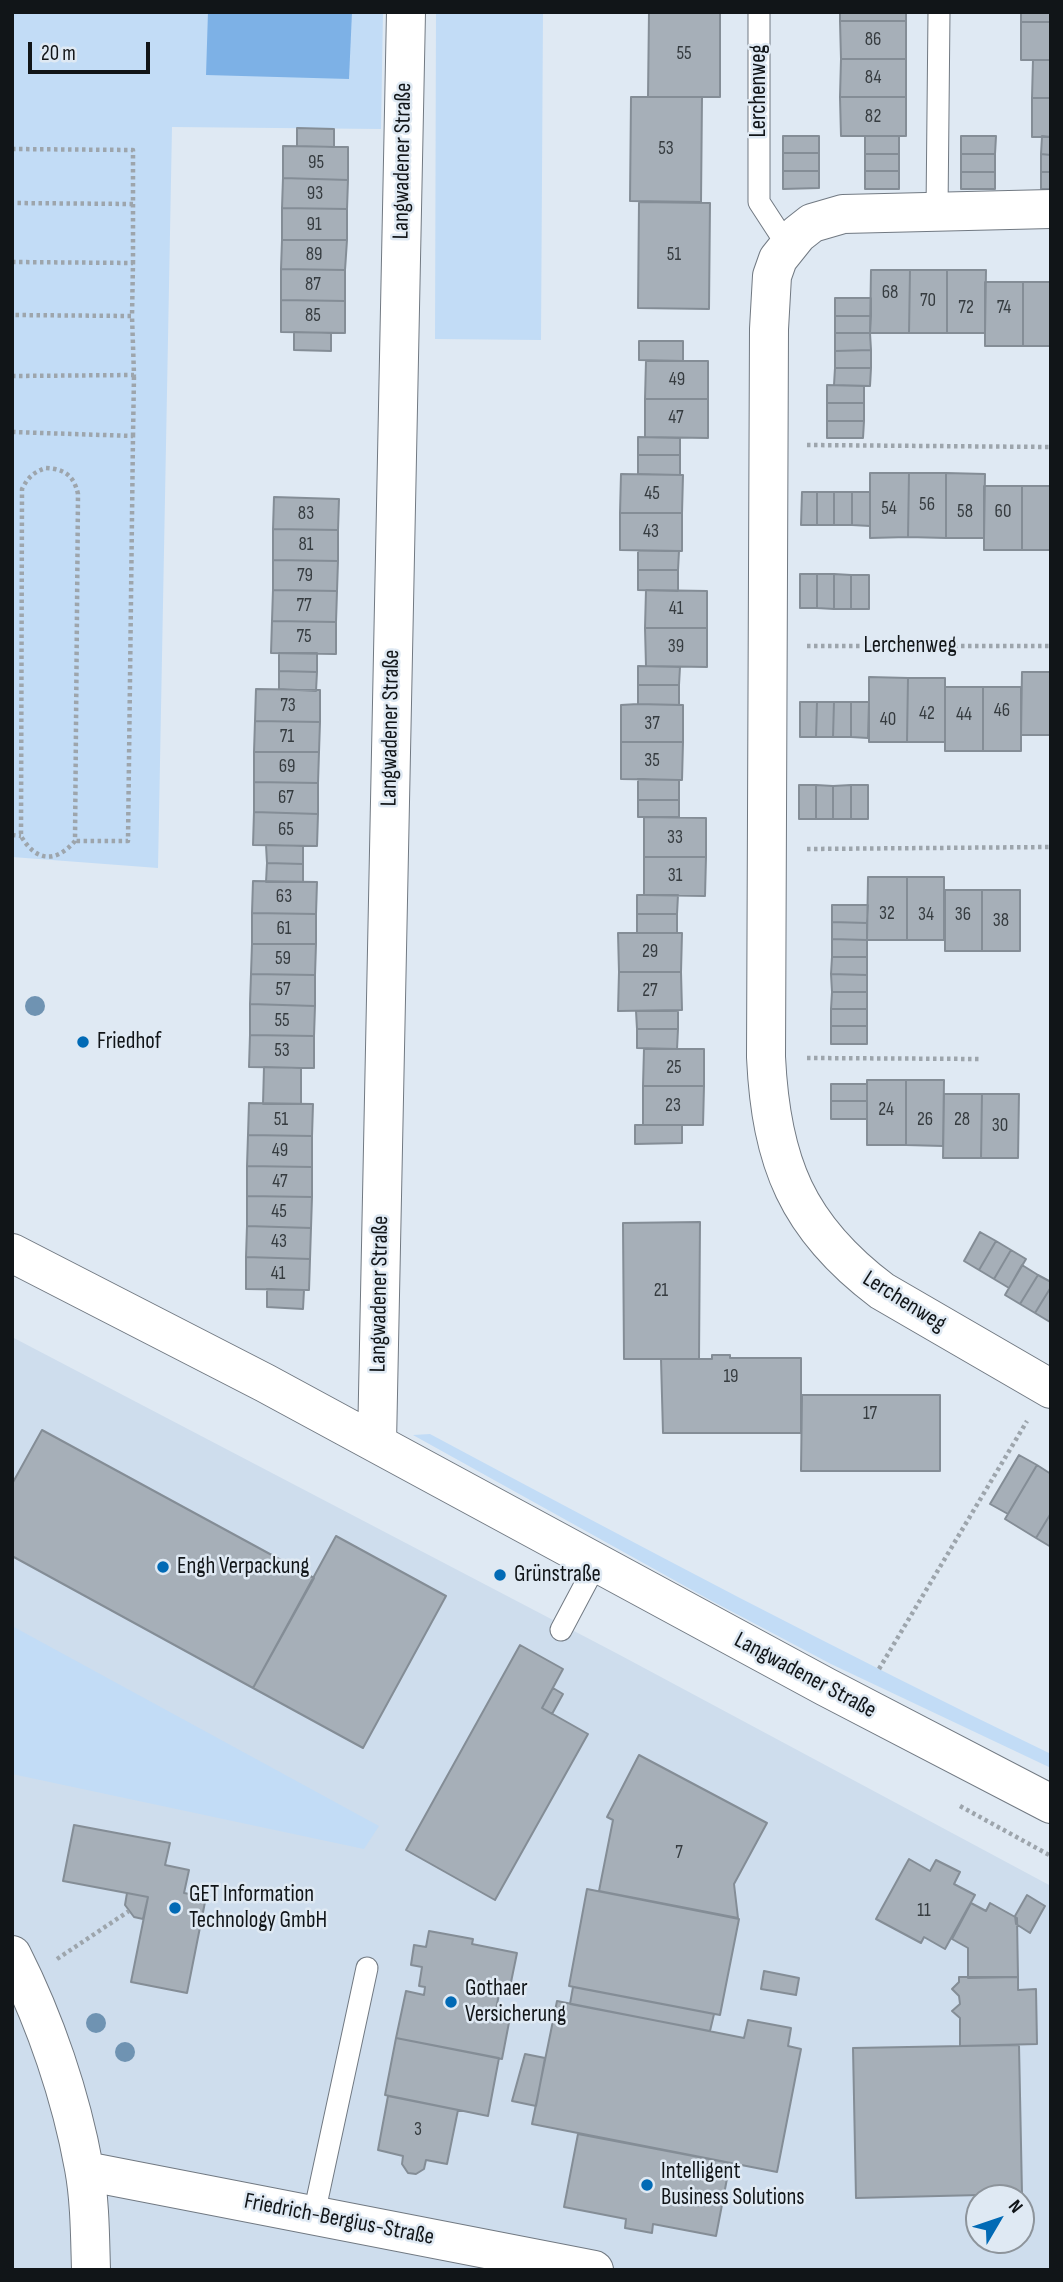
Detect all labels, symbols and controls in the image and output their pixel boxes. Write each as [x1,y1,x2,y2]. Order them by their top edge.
scale bar [32,28,154,72]
house number: 86 [865,29,881,51]
text: 20 m [41,41,76,66]
house number: 55 [676,43,692,65]
street label: Lerchenweg [745,44,773,138]
house number: 84 [865,67,881,89]
street label: Langwadener Straße [388,82,418,240]
house number: 82 [865,106,881,128]
house number: 53 [658,138,674,160]
house number: 95 [308,152,324,174]
house number: 93 [307,183,323,205]
house number: 91 [306,214,322,236]
house number: 89 [306,244,322,266]
house number: 51 [667,244,681,266]
house number: 87 [305,274,321,296]
house number: 68 [882,282,898,304]
house number: 70 [920,290,936,312]
house number: 72 [958,297,974,319]
house number: 74 [997,297,1011,319]
house number: 85 [305,305,321,327]
house number: 49 [669,369,685,391]
house number: 47 [668,407,684,429]
house number: 45 [644,483,660,505]
house number: 56 [919,494,935,516]
house number: 54 [881,498,897,520]
house number: 58 [957,501,973,523]
house number: 60 [995,501,1011,523]
house number: 83 [298,503,314,525]
house number: 43 [643,521,659,543]
house number: 81 [299,534,313,556]
house number: 79 [297,565,313,587]
house number: 77 [296,595,312,617]
house number: 41 [669,598,683,620]
house number: 75 [296,626,312,648]
street label: Lerchenweg [863,632,957,660]
house number: 39 [668,636,684,658]
street label: Langwadener Straße [376,649,406,807]
house number: 73 [280,695,296,717]
house number: 46 [994,700,1010,722]
house number: 42 [919,703,935,725]
house number: 44 [956,704,972,726]
house number: 40 [880,709,896,731]
house number: 37 [644,713,660,735]
house number: 71 [280,726,294,748]
house number: 35 [644,750,660,772]
house number: 69 [279,756,295,778]
house number: 67 [278,787,294,809]
house number: 65 [278,819,294,841]
house number: 33 [667,827,683,849]
house number: 31 [668,865,682,887]
house number: 63 [276,886,292,908]
house number: 32 [879,903,895,925]
house number: 34 [918,904,934,926]
house number: 36 [955,904,971,926]
house number: 38 [993,910,1009,932]
house number: 61 [277,918,291,940]
house number: 29 [642,941,658,963]
house number: 59 [275,948,291,970]
house number: 57 [275,979,291,1001]
house number: 27 [642,980,658,1002]
house number: 55 [274,1010,290,1032]
place label: Friedhof [97,1028,161,1056]
marker: Friedhof [75,1034,91,1050]
house number: 53 [274,1040,290,1062]
house number: 25 [666,1057,682,1079]
house number: 23 [665,1095,681,1117]
house number: 24 [878,1099,894,1121]
house number: 51 [274,1109,288,1131]
house number: 26 [917,1109,933,1131]
house number: 28 [954,1109,970,1131]
house number: 30 [992,1115,1008,1137]
house number: 49 [272,1140,288,1162]
house number: 47 [272,1171,288,1193]
house number: 45 [271,1201,287,1223]
street label: Langwadener Straße [365,1215,395,1373]
house number: 43 [271,1231,287,1253]
house number: 41 [271,1263,285,1285]
street label: Lerchenweg [857,1266,951,1338]
house number: 21 [654,1280,668,1302]
house number: 19 [723,1366,739,1388]
house number: 17 [863,1403,877,1425]
place label: Engh Verpackung [177,1553,309,1581]
marker: Engh Verpackung [155,1559,171,1575]
place label: Grünstraße [514,1561,601,1589]
marker: Grünstraße [492,1567,508,1583]
street label: Langwadener Straße [729,1627,881,1725]
house number: 7 [675,1842,683,1864]
place label: GET Information Technology GmbH [189,1881,327,1935]
marker: GET Information Technology GmbH [167,1900,183,1916]
house number: 11 [917,1900,931,1922]
place label: Gothaer Versicherung [465,1975,566,2029]
marker: Gothaer Versicherung [443,1994,459,2010]
house number: 3 [414,2119,422,2141]
place label: Intelligent Business Solutions [661,2158,805,2212]
marker: Intelligent Business Solutions [639,2177,655,2193]
north arrow [965,2184,1035,2254]
street label: Friedrich-Bergius-Straße [242,2188,436,2252]
text: N [1003,2196,1027,2218]

